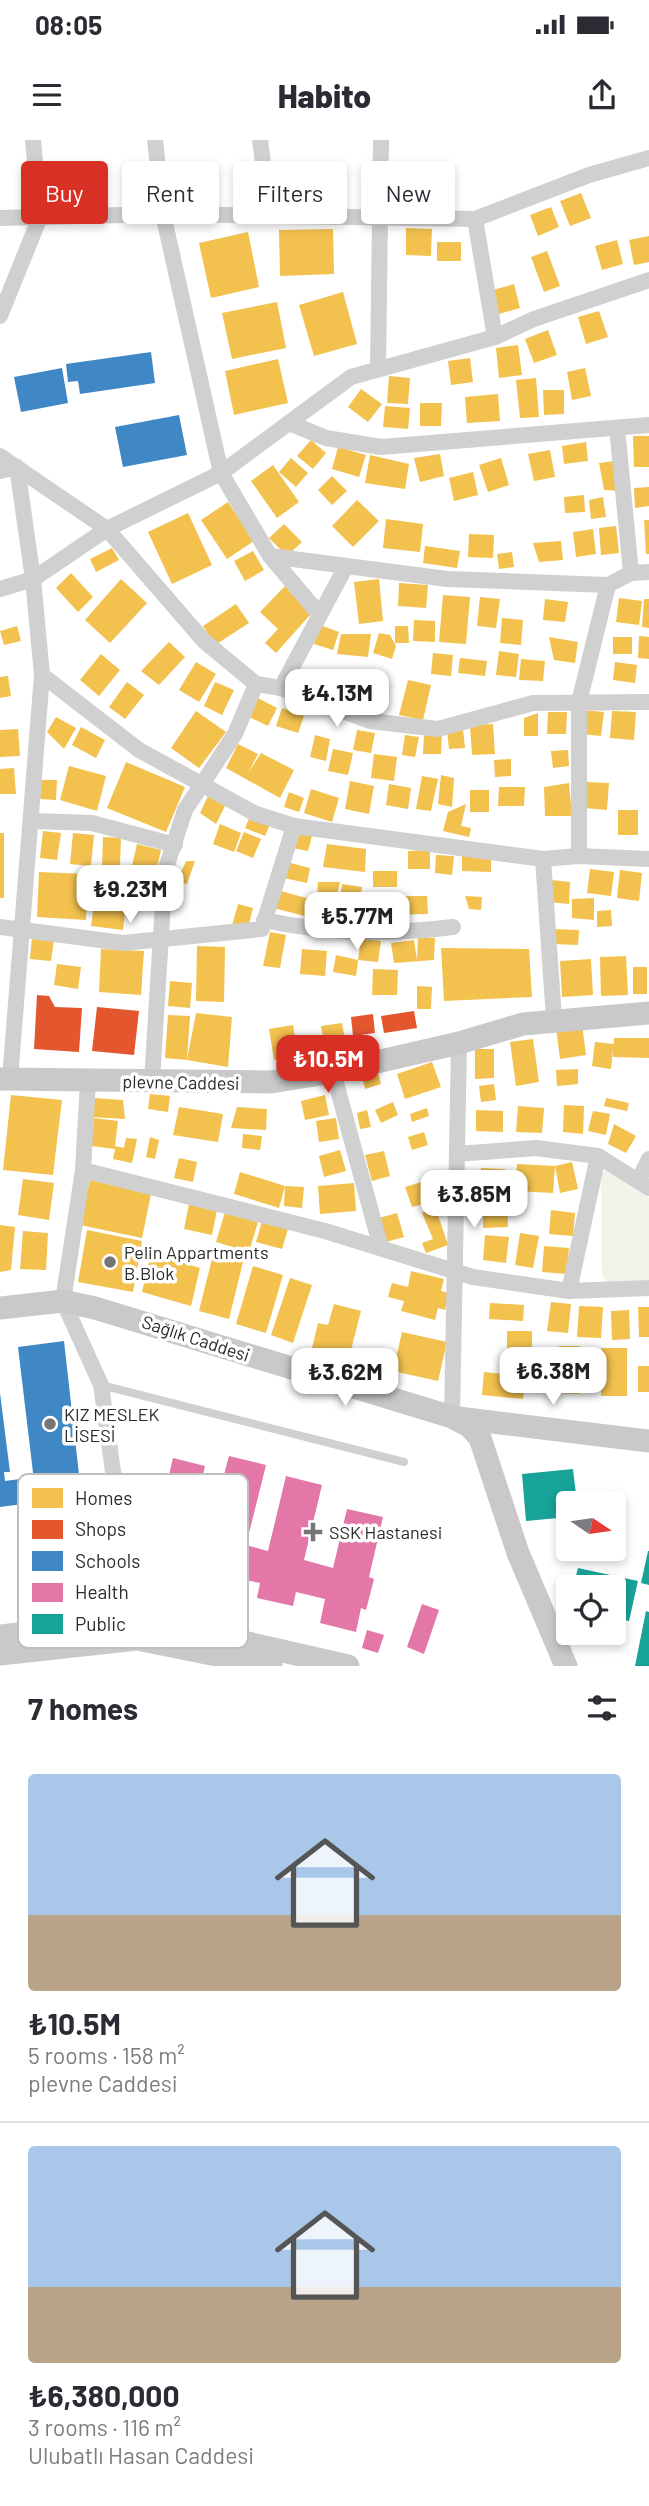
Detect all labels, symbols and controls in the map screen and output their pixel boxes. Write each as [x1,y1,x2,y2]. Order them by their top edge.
text: 08:05 [35,9,102,40]
icon: menu [28,76,66,114]
text: Habito [278,76,371,114]
icon: share [583,76,621,114]
chip: Buy [21,161,108,224]
chip: Rent [122,161,219,224]
chip: Filters [233,161,347,224]
chip: New [361,161,455,224]
pin: ₺4.13M [280,670,394,729]
text: ₺4.13M [301,678,373,706]
pin: ₺9.23M [73,866,187,925]
text: ₺9.23M [93,874,167,902]
pin: ₺5.77M [300,892,414,952]
text: ₺5.77M [321,901,393,929]
pin: ₺10.5M [271,1035,385,1095]
text: ₺10.5M [292,1044,364,1072]
street label: plevne Caddesi [122,1070,240,1094]
pin: ₺3.85M [417,1170,531,1230]
text: ₺3.85M [437,1179,511,1207]
place label: Pelin Appartments B.Blok [124,1241,269,1284]
marker: Pelin Appartments B.Blok [102,1254,118,1270]
street label: Sağlık Caddesi [139,1310,253,1366]
pin: ₺3.62M [288,1348,402,1408]
pin: ₺6.38M [496,1348,610,1407]
text: ₺6.38M [516,1356,590,1384]
text: ₺3.62M [307,1357,383,1385]
place label: KIZ MESLEK LİSESİ [64,1403,160,1446]
marker: KIZ MESLEK LİSESİ [42,1416,58,1432]
legend [18,1474,248,1648]
text: Homes [75,1486,132,1509]
north arrow [556,1491,626,1561]
map controls [556,1491,626,1645]
text: Shops [75,1517,126,1540]
place label: SSK Hastanesi [329,1521,442,1543]
marker: SSK Hastanesi [303,1522,323,1542]
text: Schools [75,1549,140,1572]
button: locate [556,1575,626,1645]
text: Health [75,1580,129,1603]
text: Public [75,1612,126,1635]
icon: filters [583,1689,621,1727]
text: 7 homes [28,1690,138,1726]
icon: home [262,1820,388,1946]
text: ₺10.5M [28,2005,121,2041]
text: 5 rooms · 158 m² [28,2041,185,2069]
text: plevne Caddesi [28,2069,178,2097]
icon: home [262,2192,388,2318]
text: ₺6,380,000 [28,2377,180,2413]
text: 3 rooms · 116 m² [28,2413,181,2441]
text: Ulubatlı Hasan Caddesi [28,2441,254,2469]

